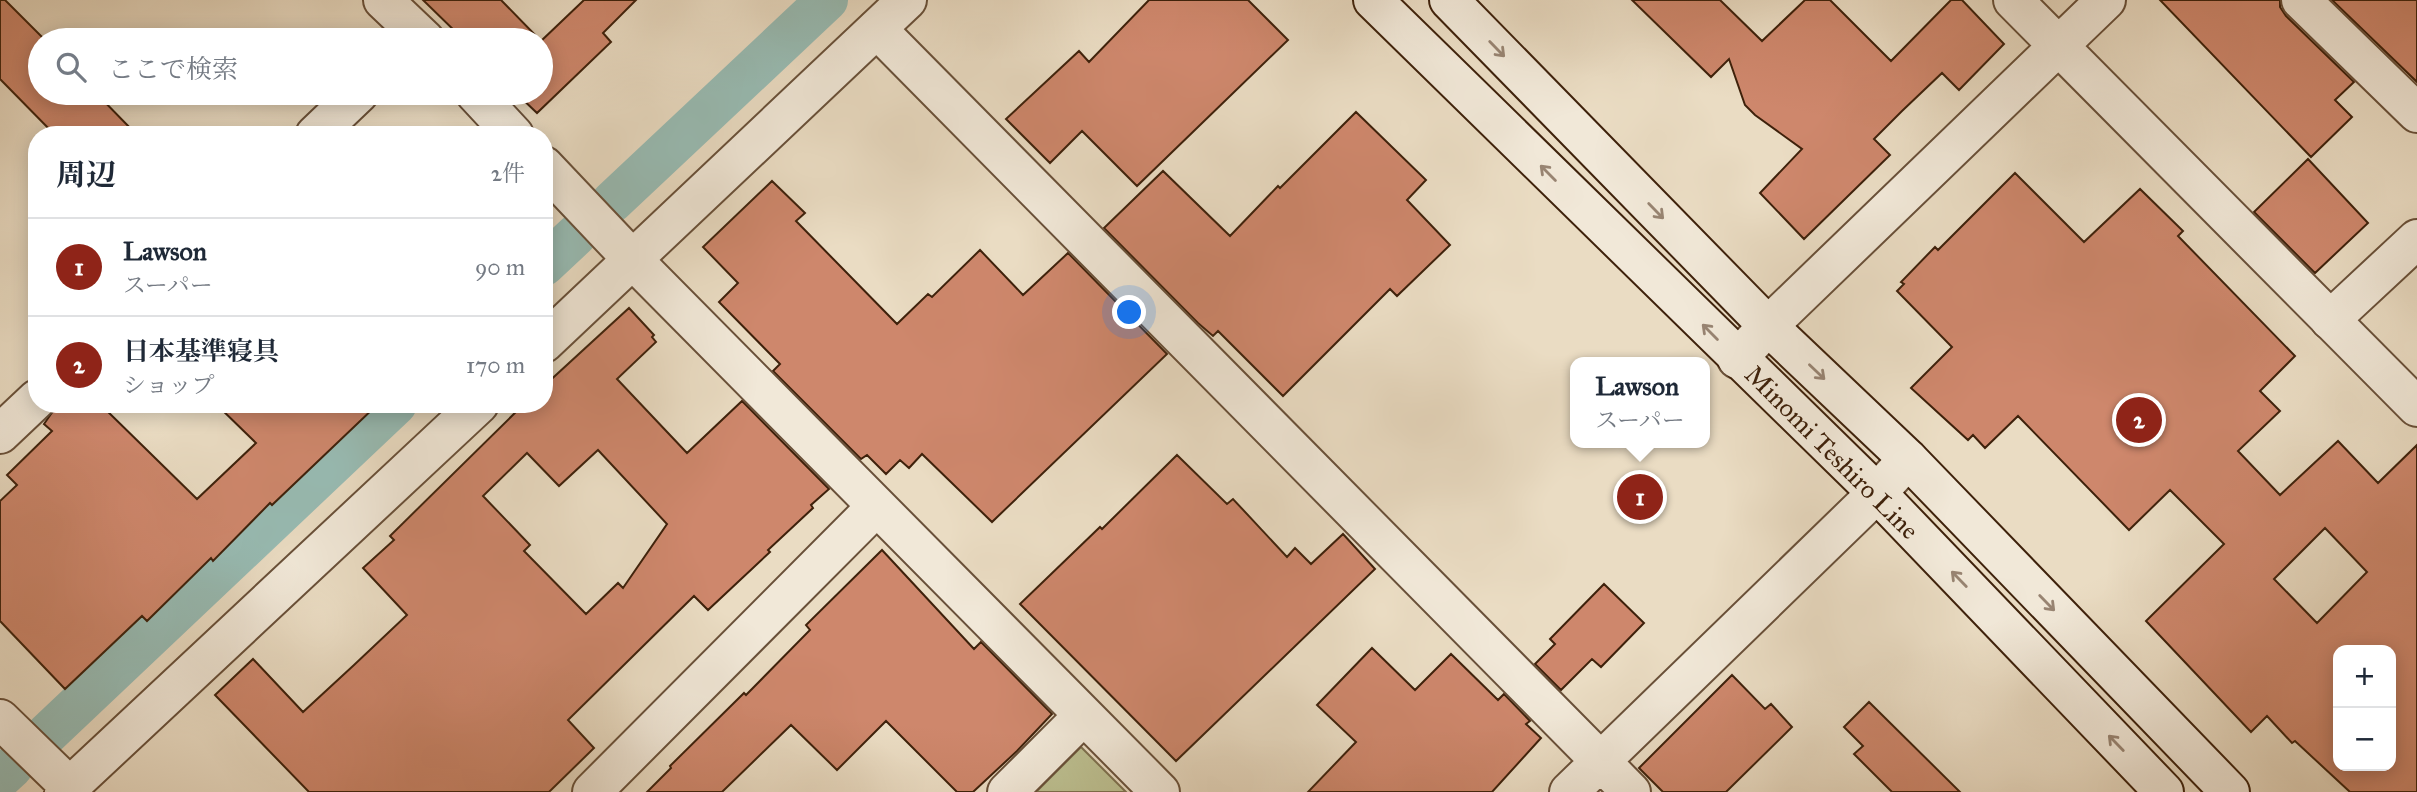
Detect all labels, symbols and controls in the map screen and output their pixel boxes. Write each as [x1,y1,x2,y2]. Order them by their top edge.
search box [28,28,553,105]
one-way arrow [1488,40,1505,57]
icon: search [52,48,90,86]
text: ここで検索 [108,53,238,85]
text: 周辺 [56,157,116,193]
text: 2件 [491,159,525,187]
one-way arrow [1540,164,1557,181]
one-way arrow [1647,203,1664,220]
text: Lawson [123,235,207,267]
text: 1 [74,253,84,281]
text: 90 m [475,253,525,281]
text: スーパー [123,271,213,299]
your location [1112,295,1146,329]
one-way arrow [1702,324,1719,341]
text: 日本基準寝具 [123,335,279,367]
text: 2 [73,351,85,379]
text: 170 m [466,351,525,379]
popup [1570,357,1710,448]
street label: Minomi Teshiro Line [1738,358,1926,546]
one-way arrow [1808,364,1825,381]
text: Lawson [1595,370,1679,402]
text: ショップ [123,371,215,399]
pin: 2 [2116,394,2162,446]
text: スーパー [1595,406,1685,434]
pin: 1 [1617,471,1663,523]
one-way arrow [1950,571,1967,588]
one-way arrow [2038,594,2055,611]
map controls [2333,645,2396,771]
button: + [2333,645,2396,708]
button: − [2333,708,2396,771]
one-way arrow [2108,735,2125,752]

